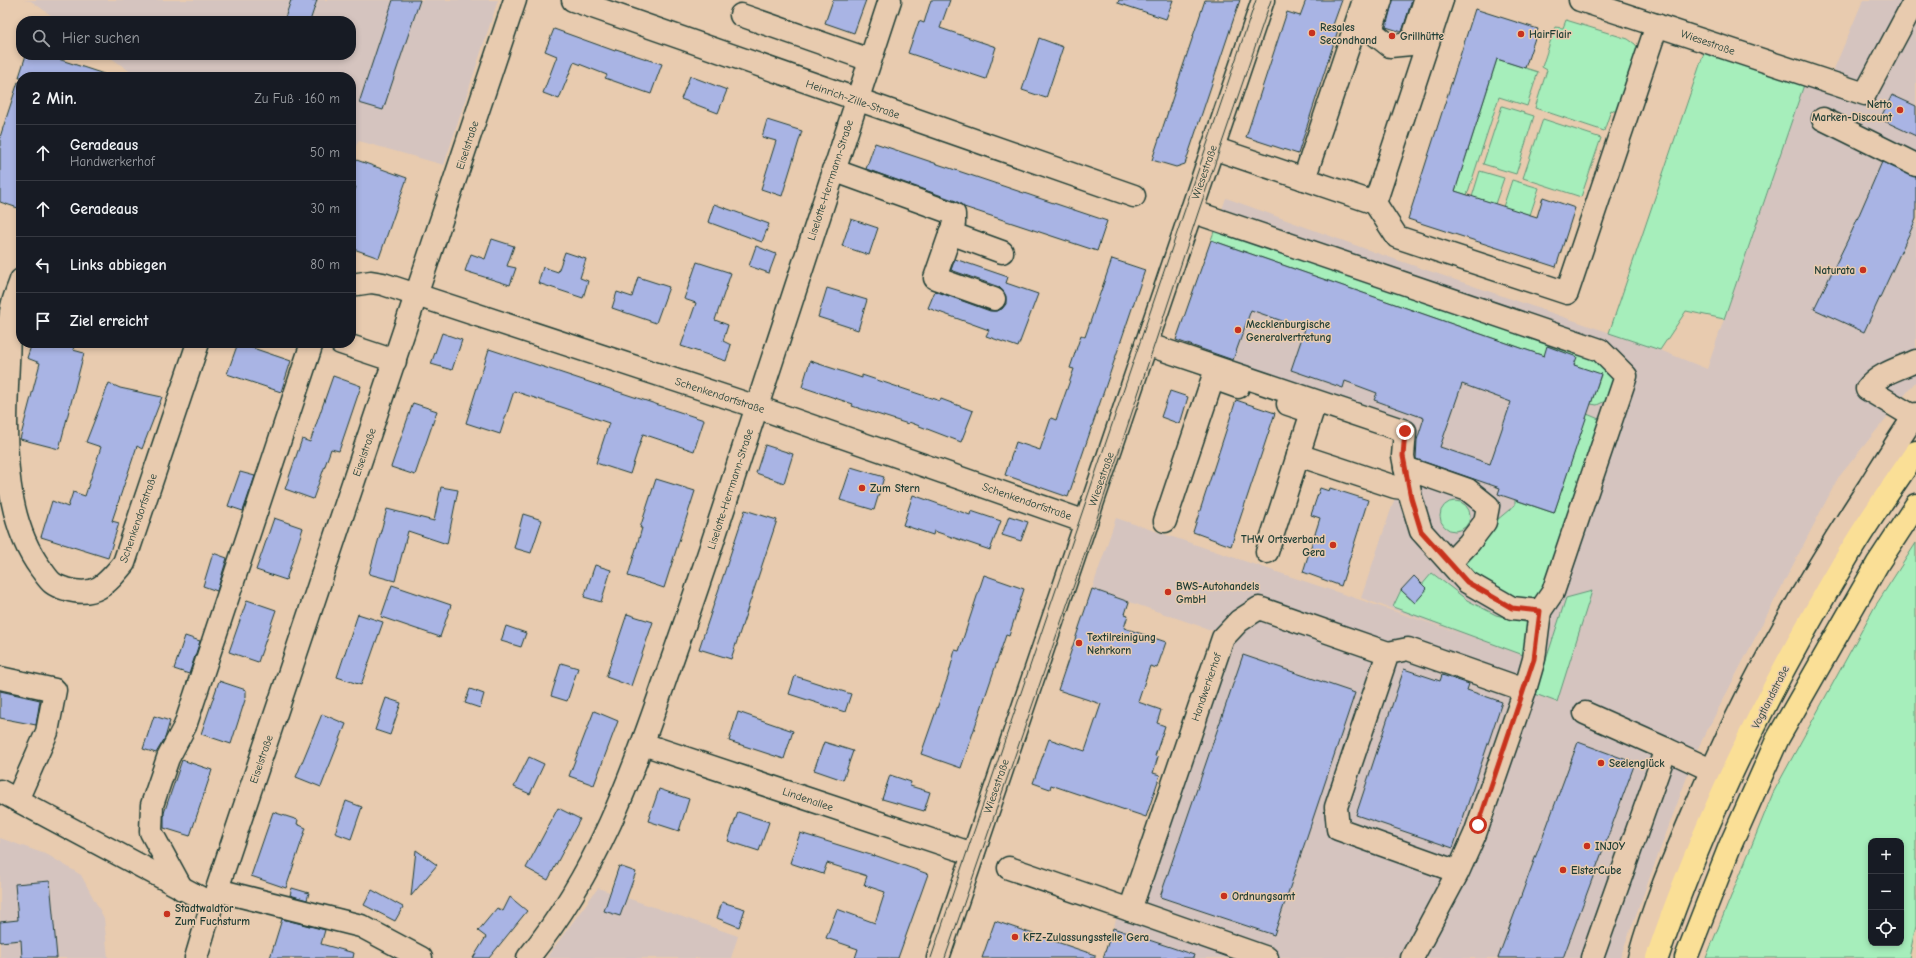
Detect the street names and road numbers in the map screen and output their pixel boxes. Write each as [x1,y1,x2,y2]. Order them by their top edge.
street label: Wiesestraße [1679,27,1737,58]
street label: Heinrich-Zille-Straße [804,77,902,122]
street label: Liselotte-Herrmann-Straße [805,118,856,242]
street label: Eiselstraße [453,119,482,171]
street label: Wiesestraße [1189,143,1220,201]
street label: Schenkendorfstraße [673,375,767,416]
street label: Eiselstraße [350,426,379,478]
street label: Liselotte-Herrmann-Straße [705,427,756,551]
street label: Wiesestraße [1086,450,1117,508]
street label: Schenkendorfstraße [117,471,160,564]
street label: Schenkendorfstraße [981,480,1074,523]
street label: Handwerkerhof [1189,650,1225,723]
street label: Vogtlandstraße [1749,663,1792,731]
street label: Eiselstraße [247,733,276,785]
street label: Wiesestraße [981,757,1012,815]
street label: Lindenallee [781,785,835,814]

